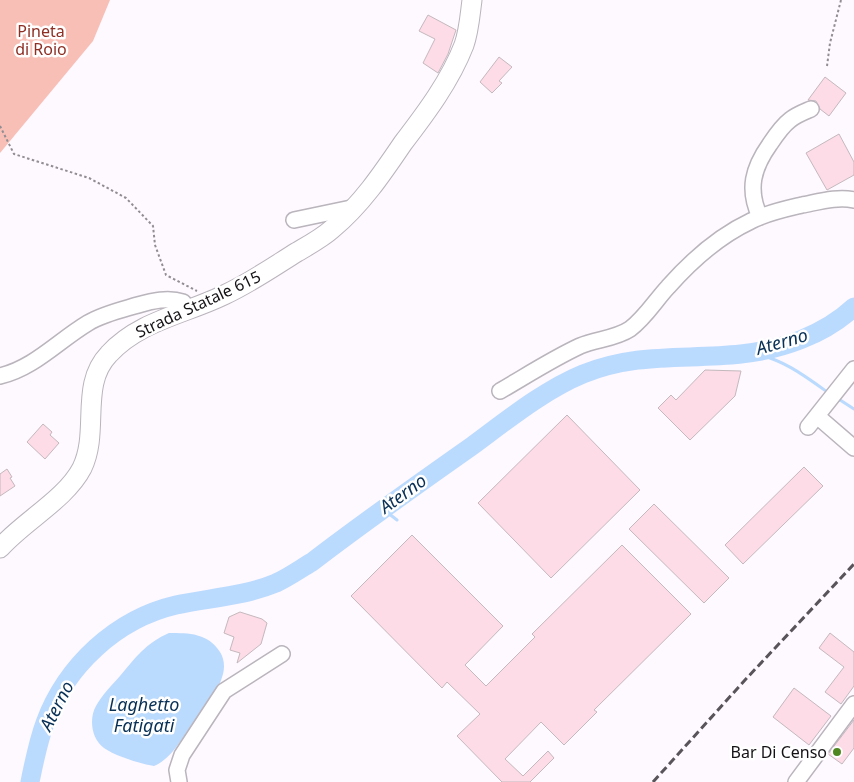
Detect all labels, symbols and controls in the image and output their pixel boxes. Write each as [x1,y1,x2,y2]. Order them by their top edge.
park label: Pineta di Roio [15,20,67,60]
street label: Strada Statale 615 [132,265,264,343]
water label: Aterno [751,322,810,360]
water label: Aterno [372,468,431,520]
water label: Aterno [33,677,79,736]
water label: Laghetto Fatigati [109,692,179,737]
place label: Bar Di Censo [731,741,827,763]
marker: Bar Di Censo [831,746,843,758]

